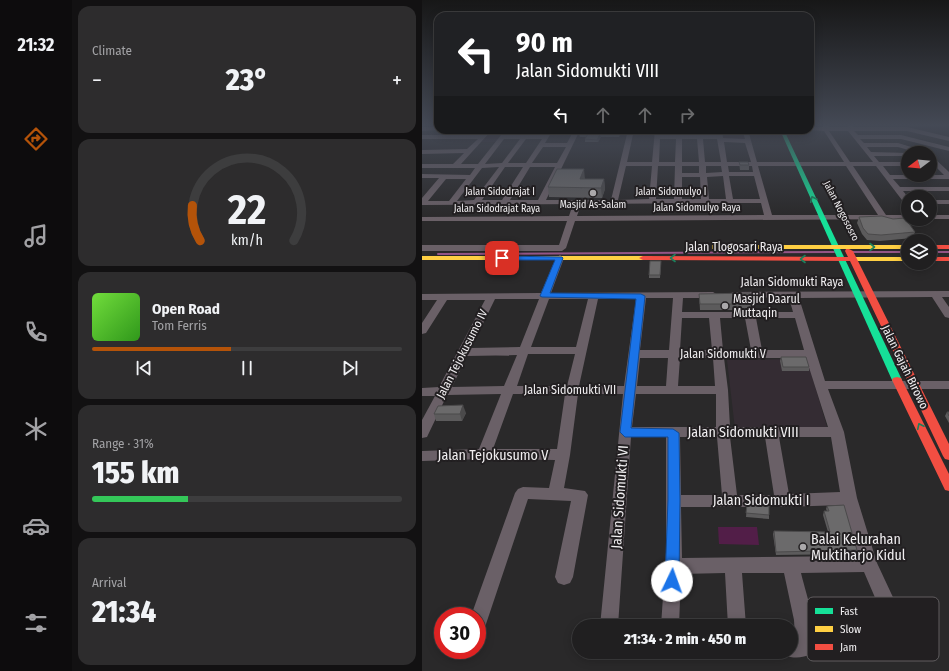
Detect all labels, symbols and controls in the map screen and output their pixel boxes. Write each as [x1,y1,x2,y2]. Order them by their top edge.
text: 90 m [516,26,573,59]
icon: left [450,28,502,80]
text: 21:32 [18,34,54,56]
text: Climate [92,43,132,58]
text: Jalan Sidomukti VIII [516,60,659,82]
text: 23° [226,62,268,98]
text: − [92,67,102,94]
text: + [392,67,402,94]
icon: left [550,104,572,126]
icon: ahead [592,104,614,126]
icon: ahead [634,104,656,126]
icon: right [676,104,698,126]
icon: directions [22,125,50,153]
north arrow [901,146,937,182]
map controls [901,146,937,270]
street label: Jalan Nogososro [821,179,861,243]
text: 22 [227,184,266,234]
street label: Jalan Sidodrajat I [465,186,535,198]
street label: Jalan Sidomulyo I [636,186,706,198]
marker: Masjid As-Salam [588,188,598,198]
button: search [901,190,937,226]
one-way arrow [810,196,818,203]
place label: Masjid As-Salam [560,199,626,211]
street label: Jalan Sidomulyo Raya [653,202,741,214]
street label: Jalan Sidodrajat Raya [454,203,540,215]
icon: music [22,222,50,250]
text: km/h [231,231,263,248]
button: layers [901,234,937,270]
street label: Jalan Tlogosari Raya [685,240,783,254]
pin [485,241,519,275]
one-way arrow [869,243,875,251]
icon: arrive [491,247,513,269]
one-way arrow [670,254,676,262]
one-way arrow [800,255,806,263]
street label: Jalan Sidomukti Raya [741,275,844,289]
place label: Masjid Daarul Muttaqin [733,292,800,320]
text: Open Road [152,300,220,318]
marker: Masjid Daarul Muttaqin [720,301,730,311]
street label: Jalan Tejokusumo IV [433,306,491,401]
icon: phone [22,318,50,346]
text: Tom Ferris [152,318,207,333]
street label: Jalan Gajah Birowo [879,323,931,411]
street label: Jalan Sidomukti V [680,347,767,361]
icon: previous [133,357,155,379]
icon: pause [236,357,258,379]
icon: next [339,357,361,379]
street label: Jalan Sidomukti VII [524,383,616,397]
icon: climate [22,415,50,443]
one-way arrow [917,422,925,430]
street label: Jalan Sidomukti VIII [687,424,799,441]
text: Range · 31% [92,436,154,451]
street label: Jalan Sidomukti VI [608,445,632,549]
street label: Jalan Tejokusumo V [438,447,549,464]
text: 155 km [92,455,179,491]
street label: Jalan Sidomukti I [713,492,809,509]
icon: car [22,512,50,540]
place label: Balai Kelurahan Muktiharjo Kidul [811,531,906,564]
marker: Balai Kelurahan Muktiharjo Kidul [798,542,808,552]
position arrow [651,560,693,602]
text: Arrival [92,575,126,590]
text: 21:34 [92,594,156,630]
legend [807,597,939,661]
text: Fast [840,605,858,618]
speed limit sign: 30 [434,607,486,659]
icon: filters [22,609,50,637]
text: Slow [840,623,861,636]
text: 21:34 · 2 min · 450 m [624,630,746,648]
text: Jam [840,641,857,654]

